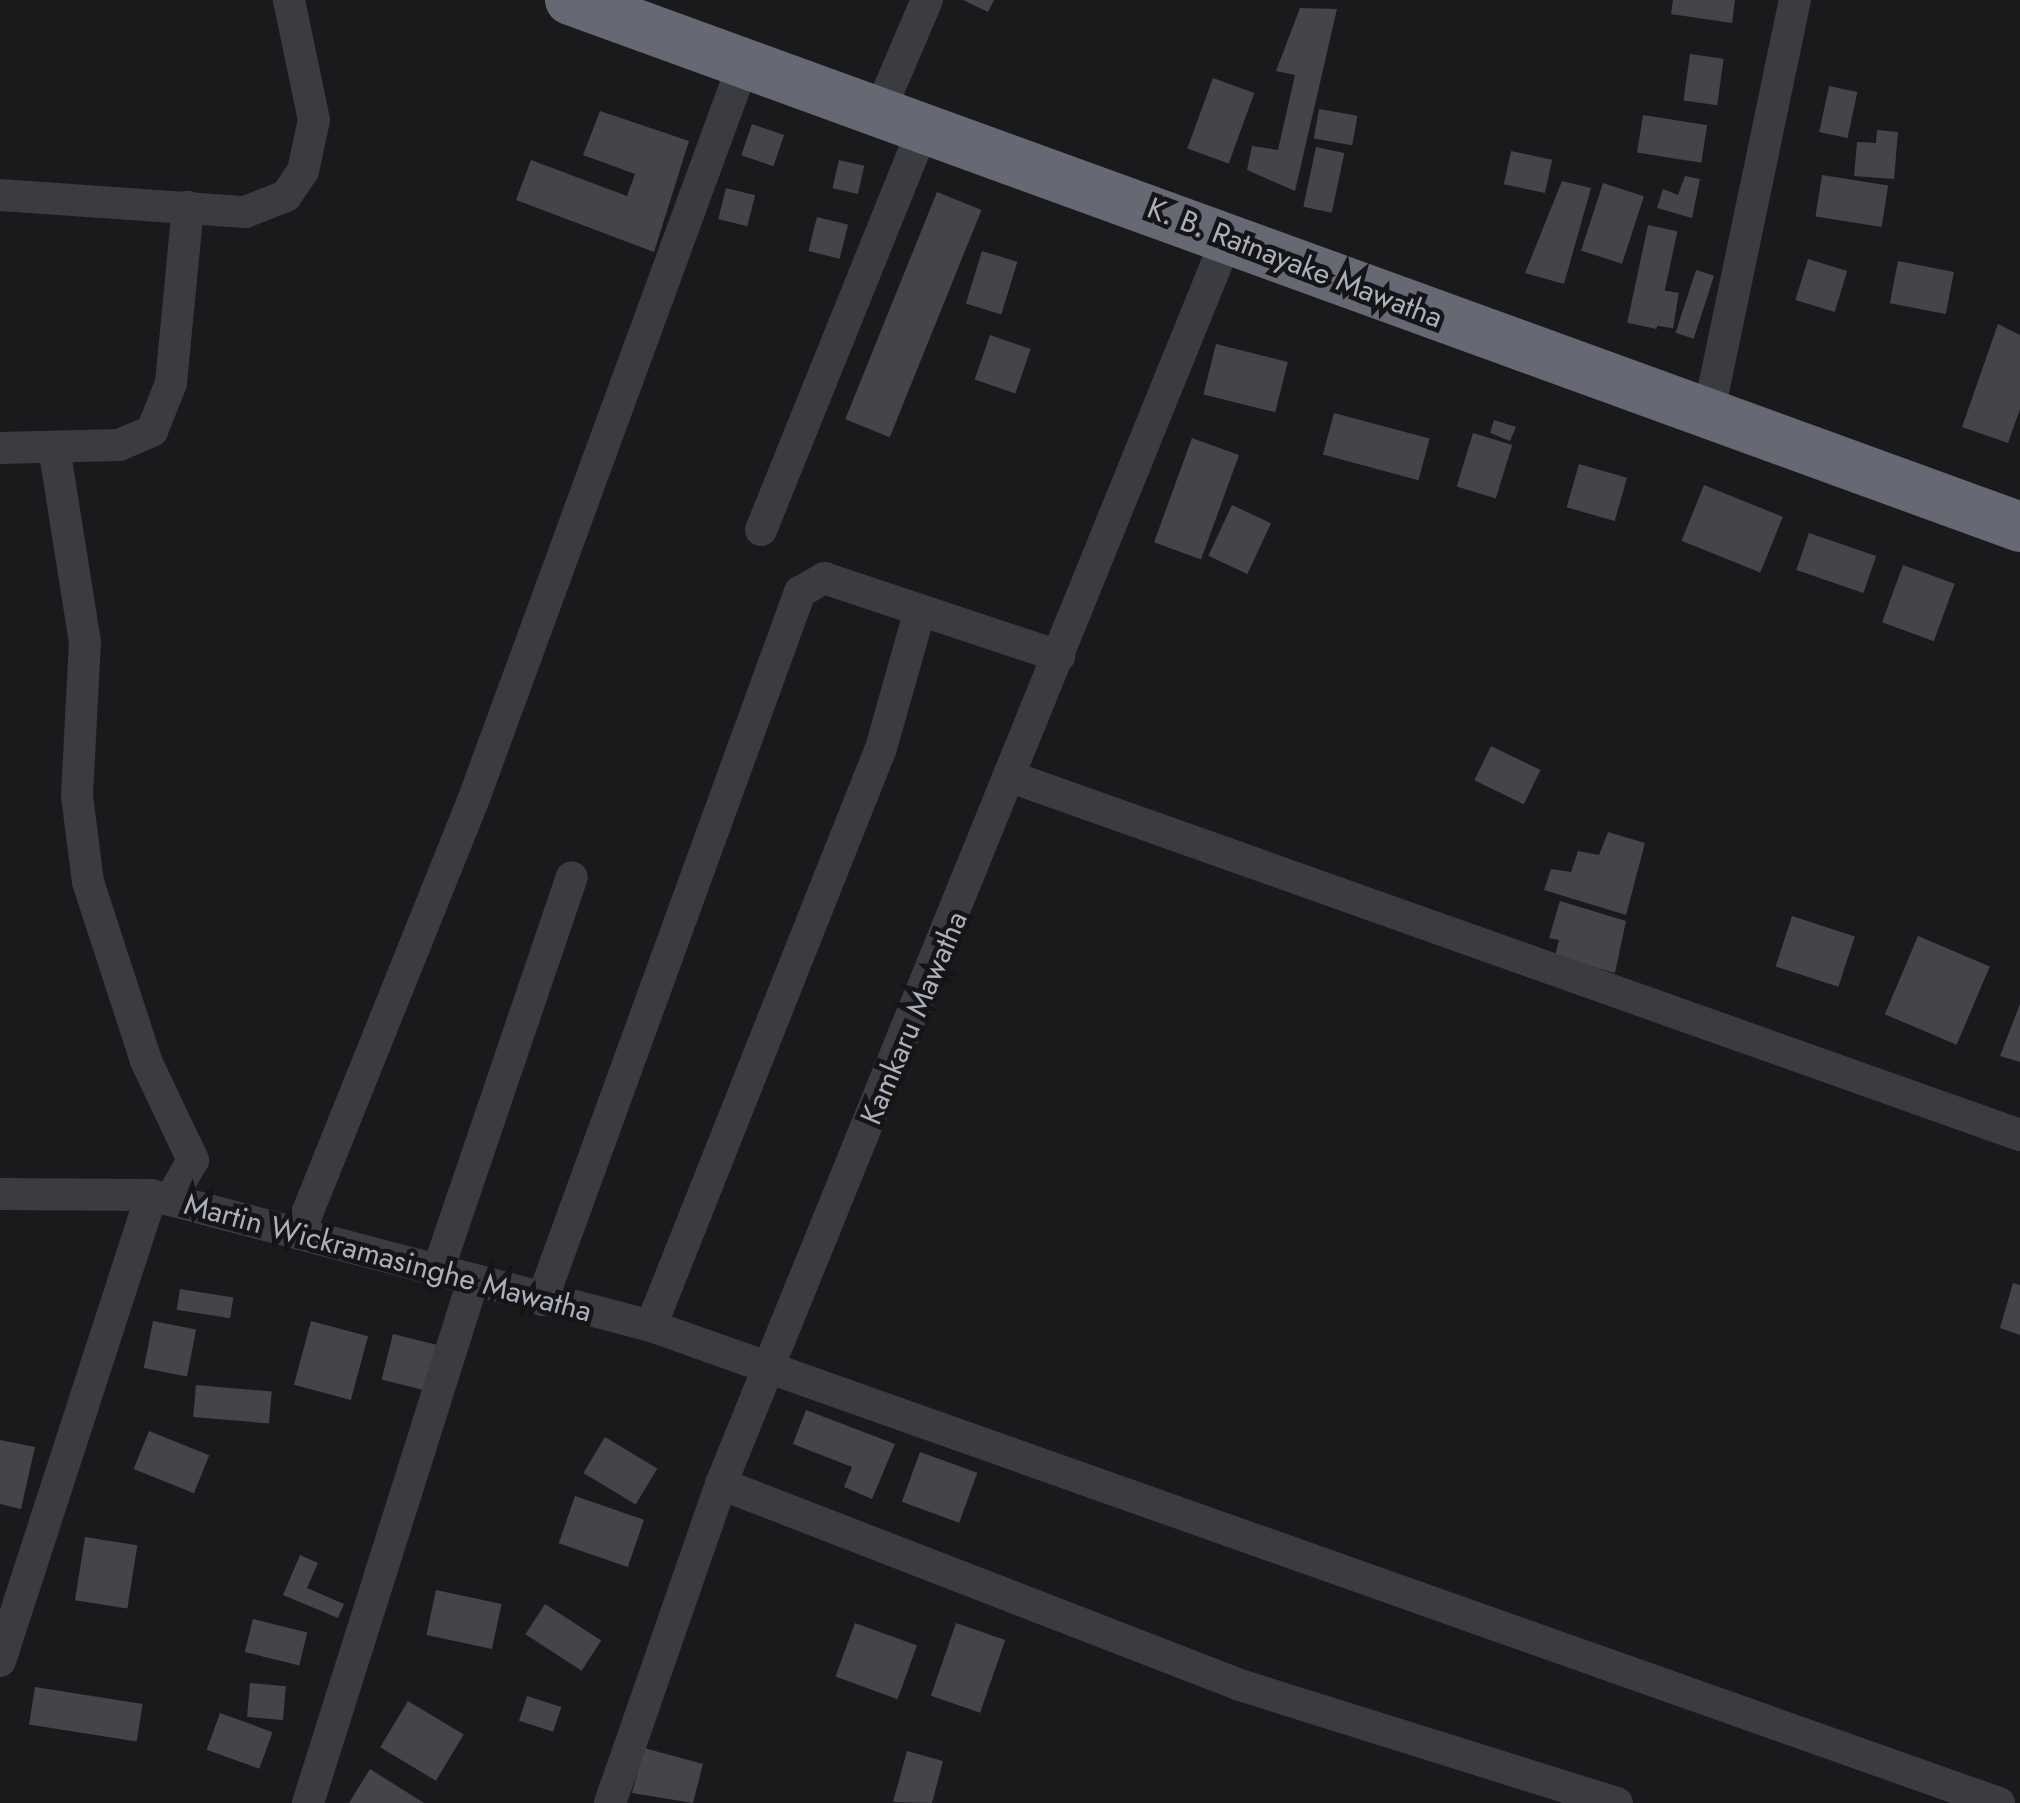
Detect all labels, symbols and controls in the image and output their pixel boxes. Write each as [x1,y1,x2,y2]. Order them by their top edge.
street label: K. B. Ratnayake Mawatha [1142,190,1448,336]
street label: Kamkaru Mawatha [853,906,975,1130]
street label: Martin Wickramasinghe Mawatha [180,1186,596,1330]

